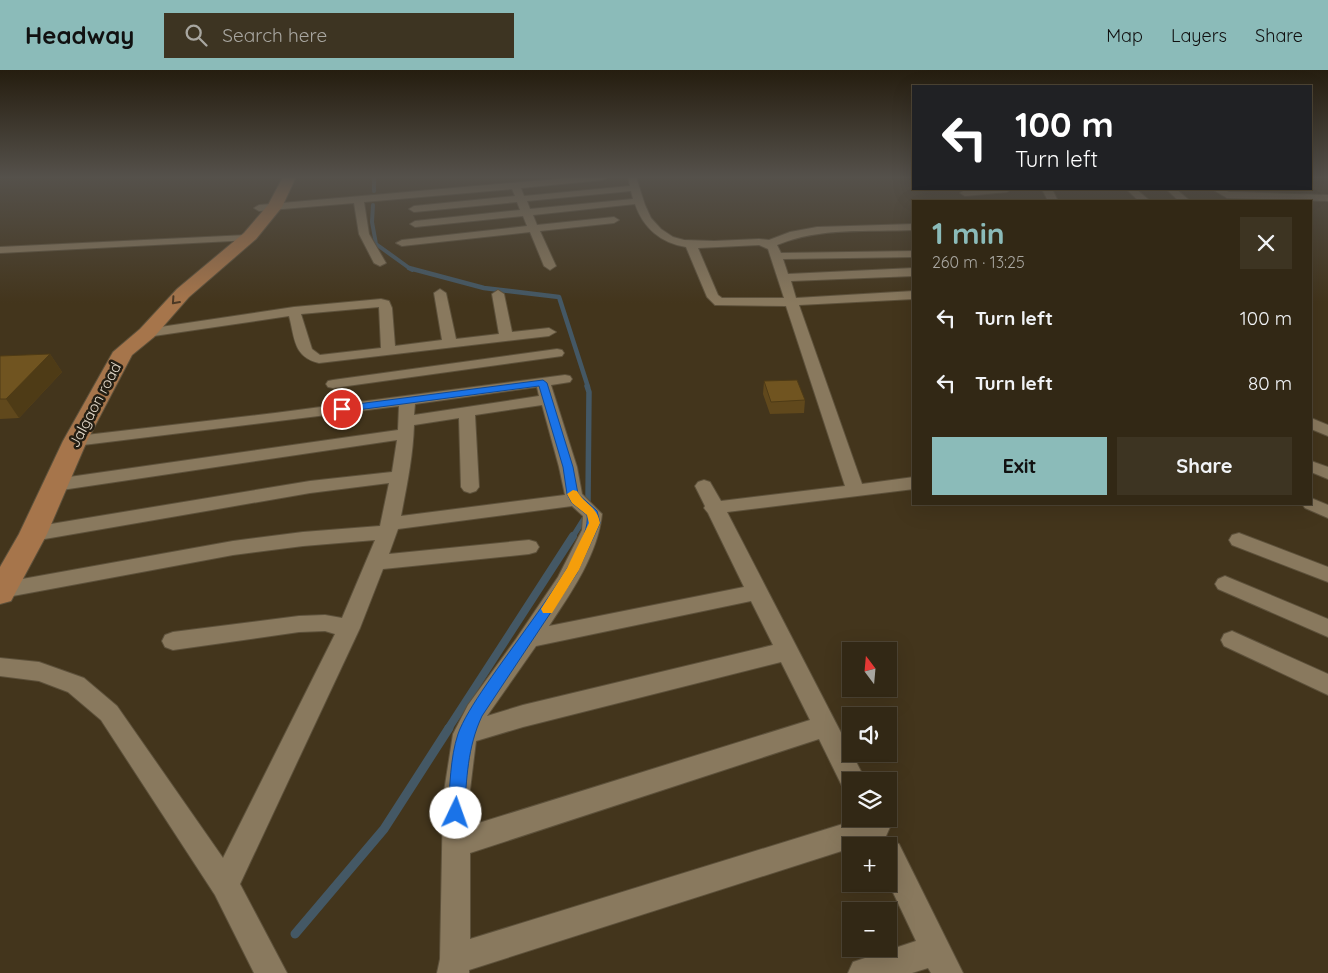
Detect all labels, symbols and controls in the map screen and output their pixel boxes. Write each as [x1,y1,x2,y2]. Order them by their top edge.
search box [164,13,514,58]
text: Headway [25,20,134,50]
icon: search [182,21,210,49]
text: Search here [222,23,327,47]
text: Map [1106,24,1143,47]
text: Layers [1171,24,1227,47]
text: Share [1255,24,1303,47]
text: 100 m [1015,102,1114,146]
icon: left [932,105,997,170]
text: Turn left [1015,145,1098,173]
text: 1 min [932,214,1005,252]
button: close [1240,217,1292,269]
text: 260 m · 13:25 [932,252,1025,272]
one-way arrow [172,296,181,305]
icon: left [932,304,960,332]
text: Turn left [975,306,1053,330]
text: 100 m [1240,306,1292,330]
street label: Jalgaon road [64,359,125,451]
icon: left [932,369,960,397]
text: Turn left [975,371,1053,395]
text: 80 m [1248,371,1292,395]
pin [321,388,363,430]
icon: arrive [328,395,356,423]
button: Exit [932,437,1107,495]
button: Share [1117,437,1292,495]
north arrow [842,642,898,698]
map controls [842,642,897,957]
button: sound [842,707,897,762]
button: layers [842,772,897,827]
position arrow [429,786,481,838]
button: + [842,837,897,892]
button: − [842,902,897,957]

